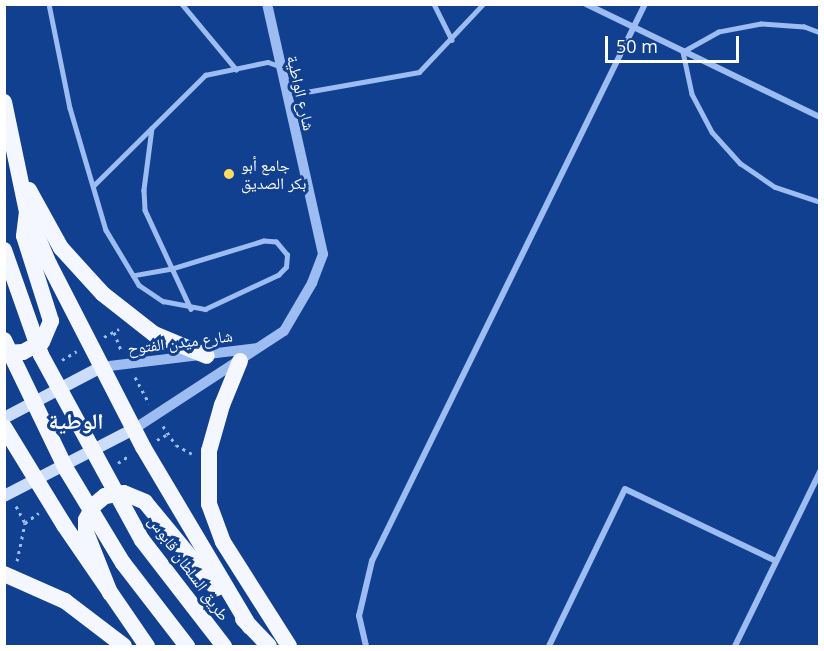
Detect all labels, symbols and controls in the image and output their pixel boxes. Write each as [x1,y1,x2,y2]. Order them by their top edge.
scale bar [608,24,742,62]
text: 50 m [616,34,658,58]
street label: شارع الواطية [283,54,319,132]
place label: جامع أبو بكر الصديق [241,155,306,193]
marker: جامع أبو بكر الصديق [222,167,236,181]
street label: شارع ميدن الفتوح [126,326,234,358]
district label: الوطية [48,408,104,434]
street label: طريق السلطان قابوس [144,512,234,624]

